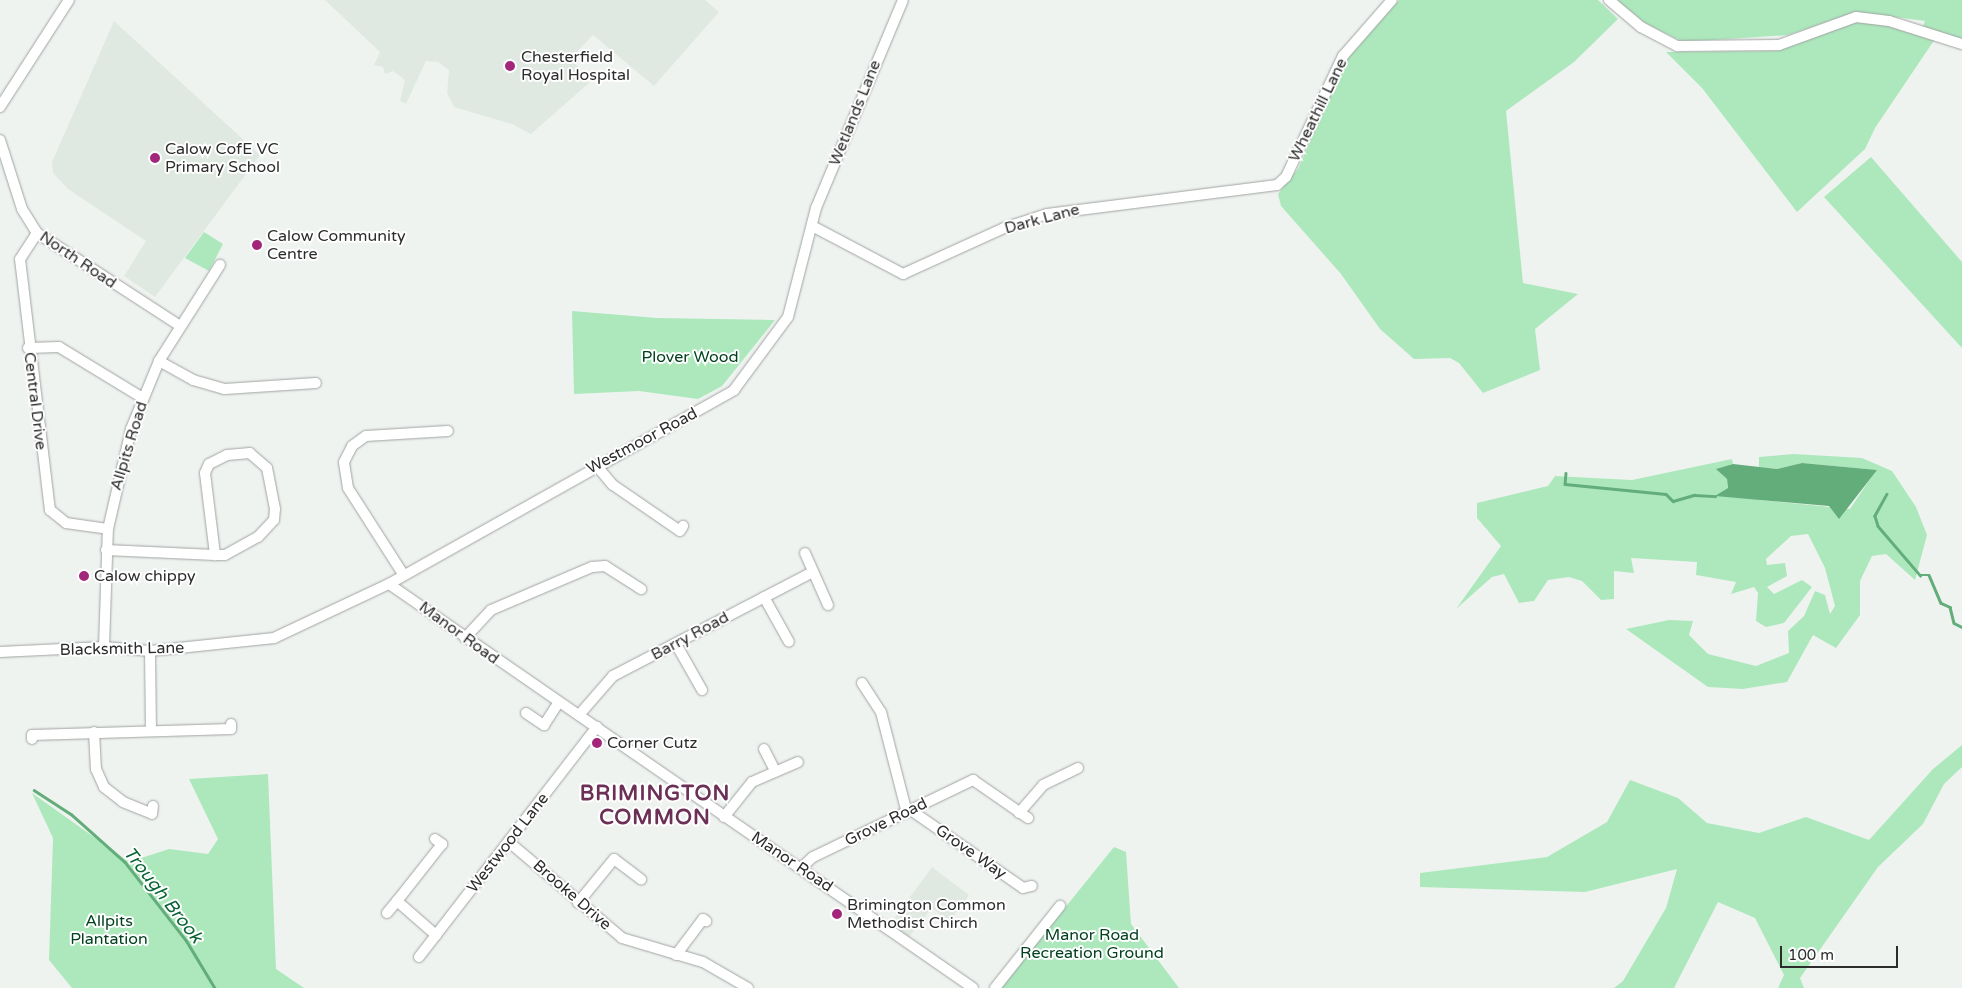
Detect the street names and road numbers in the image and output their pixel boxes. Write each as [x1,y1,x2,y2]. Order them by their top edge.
street label: Wheathill Lane [1285,55,1351,165]
street label: Wetlands Lane [825,57,885,169]
street label: Dark Lane [1002,200,1082,238]
street label: North Road [36,227,120,293]
street label: Central Drive [19,351,51,451]
street label: Allpits Road [106,399,152,493]
street label: Westmoor Road [583,404,701,478]
street label: Manor Road [415,597,503,669]
street label: Barry Road [648,608,732,664]
street label: Blacksmith Lane [60,638,184,660]
street label: Westwood Lane [463,789,553,897]
street label: Grove Road [842,794,930,850]
street label: Grove Way [932,821,1010,883]
street label: Manor Road [747,828,837,896]
street label: Brooke Drive [529,856,615,934]

